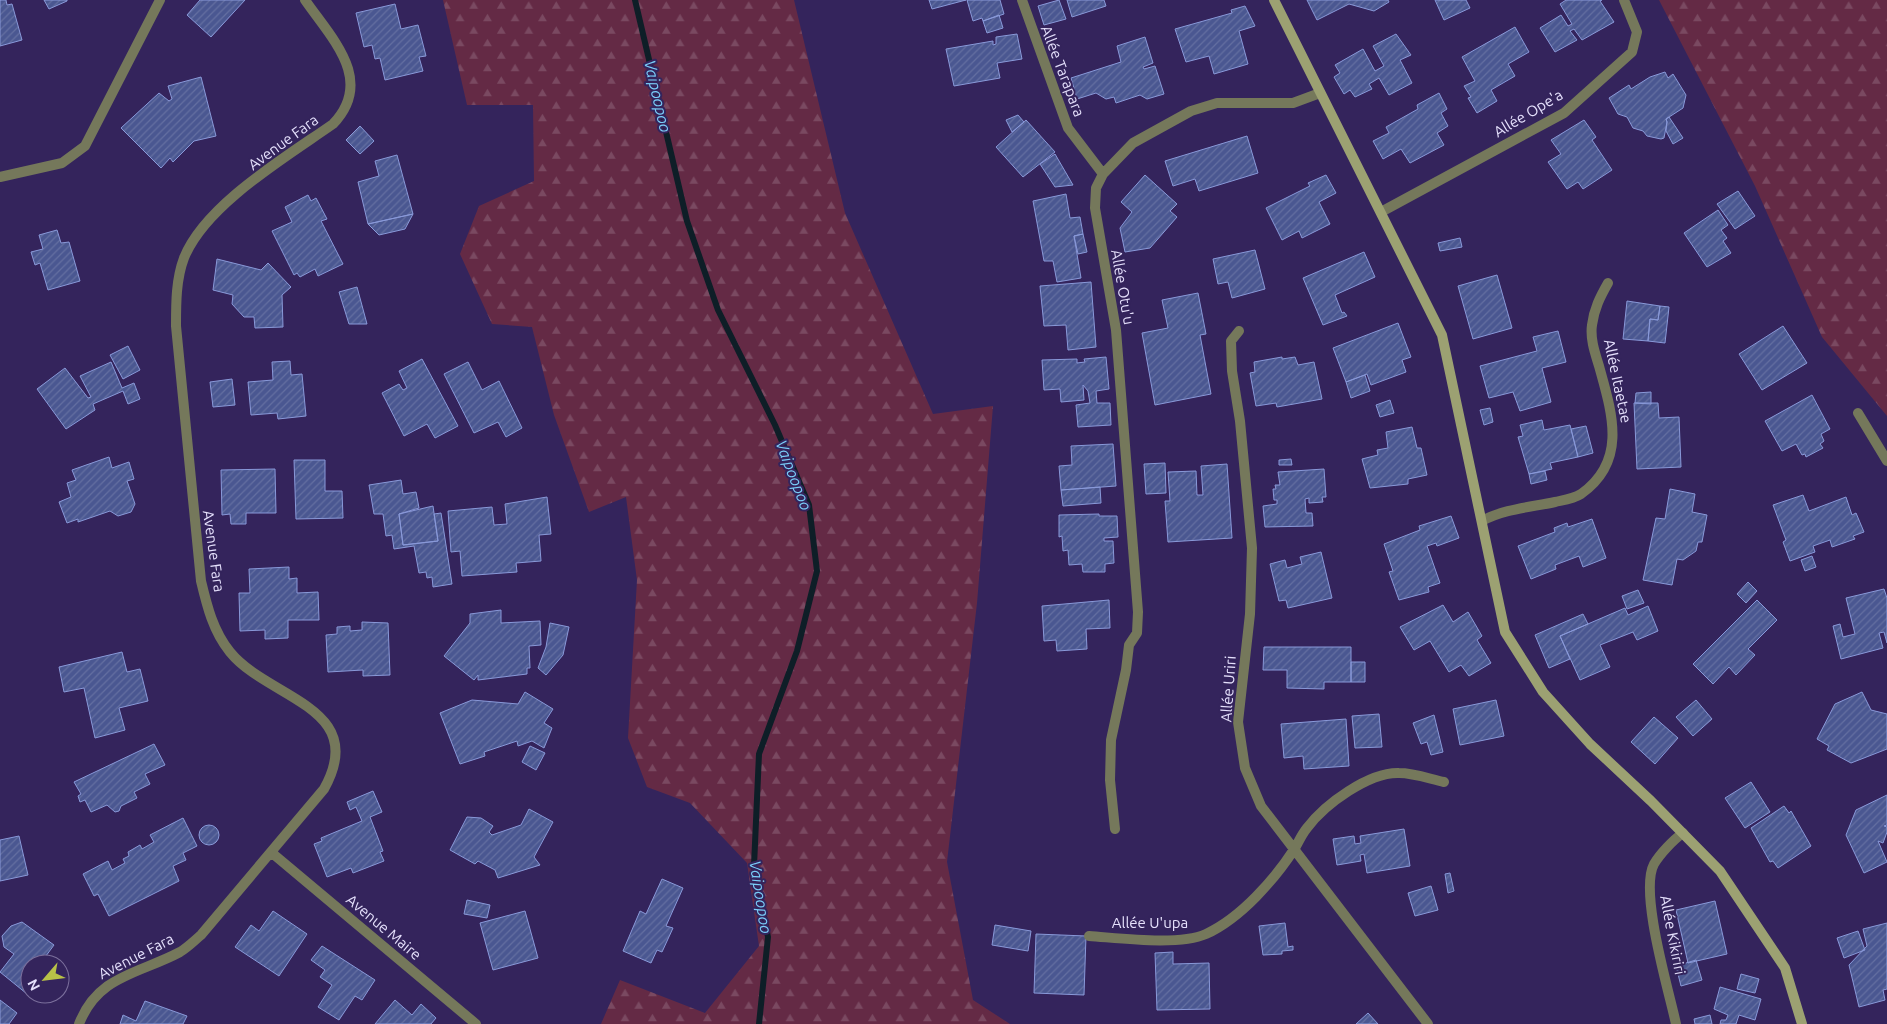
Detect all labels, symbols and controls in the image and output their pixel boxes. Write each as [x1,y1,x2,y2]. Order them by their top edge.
street label: Allée Tarapara [1038,23,1088,119]
water label: Vaipoopoo [641,58,675,134]
street label: Allée Ope'a [1490,86,1566,140]
street label: Avenue Fara [245,111,321,173]
street label: Allée Otu'u [1108,248,1138,326]
street label: Allée Itaetae [1601,338,1635,424]
water label: Vaipoopoo [772,437,816,513]
street label: Avenue Fara [200,509,228,593]
street label: Allée Uriri [1217,655,1239,723]
water label: Vaipoopoo [746,859,776,935]
street label: Avenue Maire [343,891,425,963]
street label: Allée Kikiriri [1657,894,1689,976]
street label: Allée U'upa [1112,914,1188,931]
street label: Avenue Fara [95,930,177,982]
north arrow [20,954,70,1004]
text: N [24,977,43,993]

